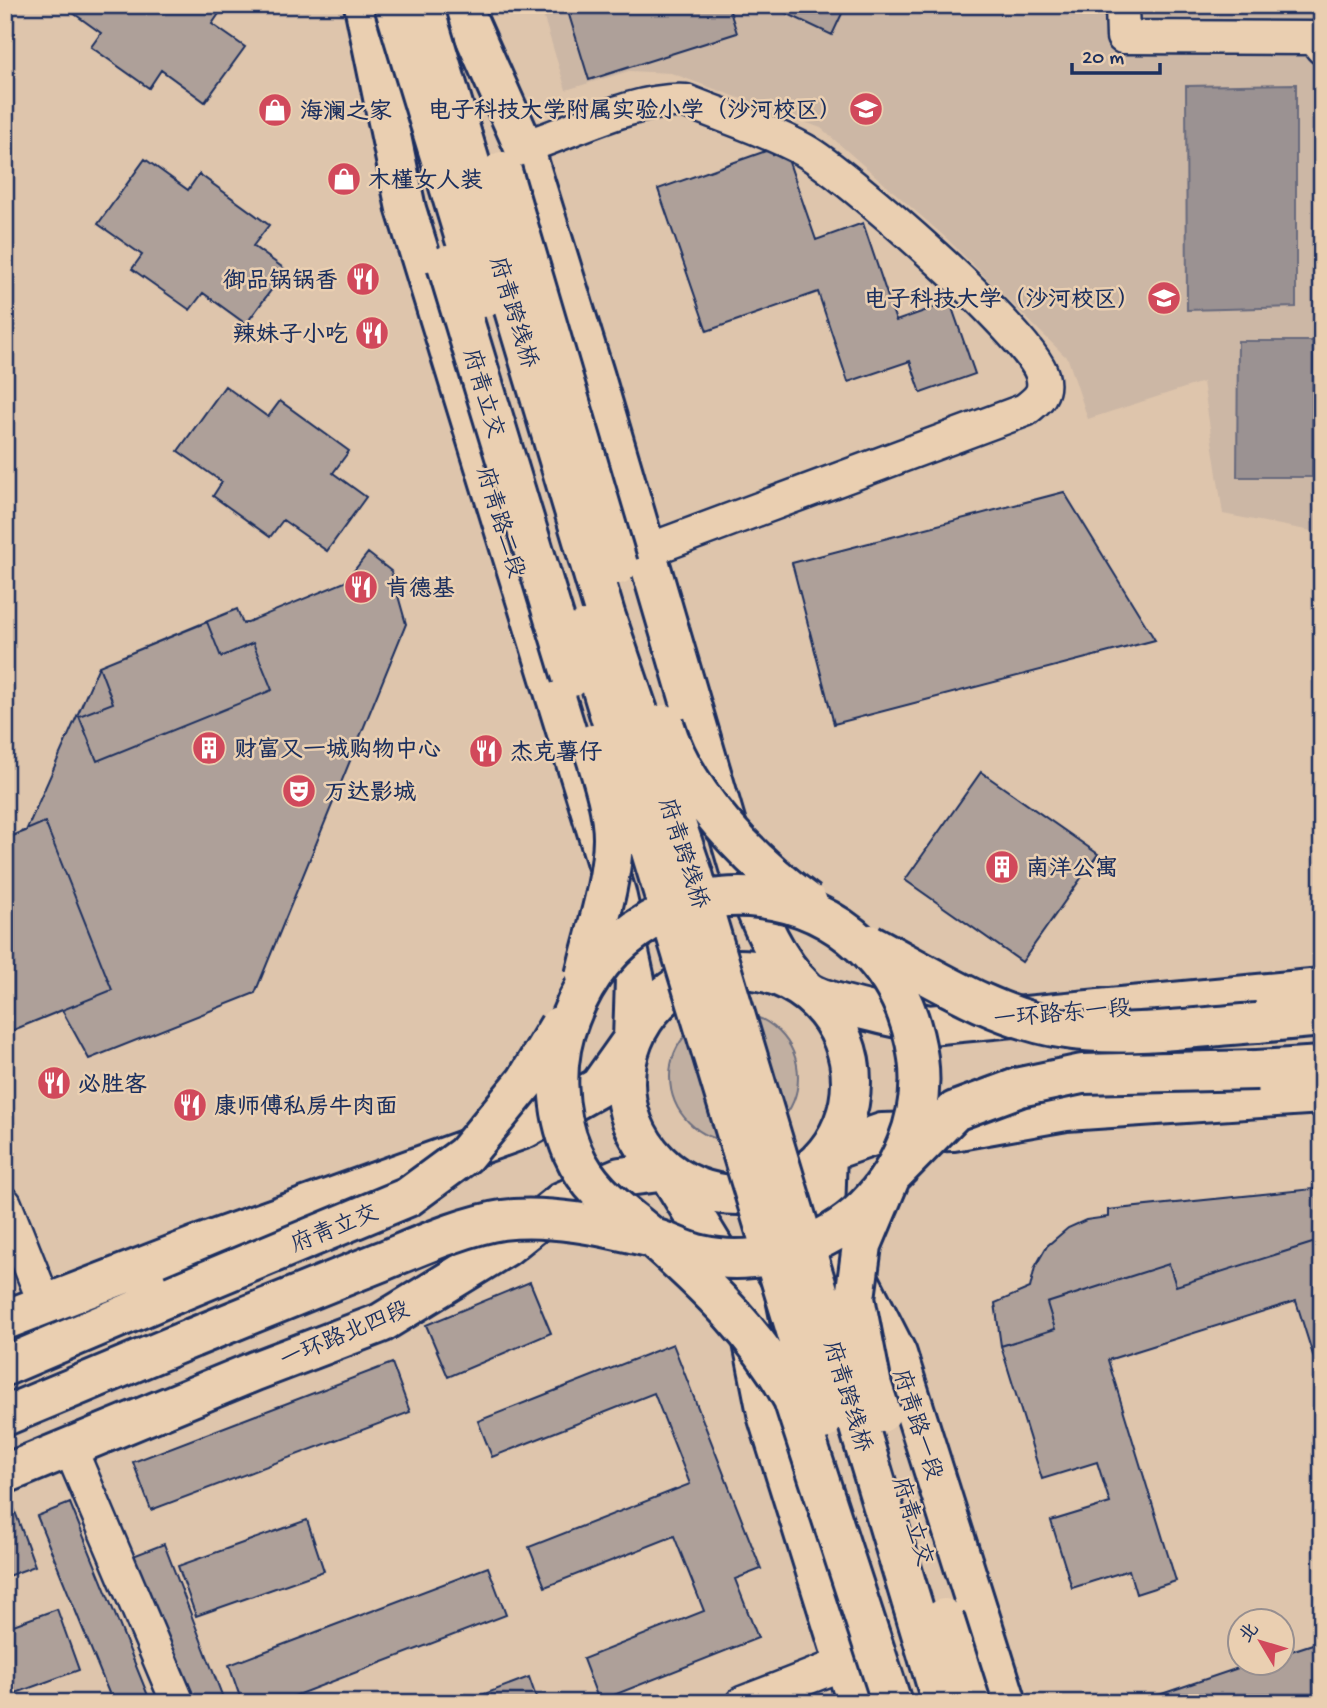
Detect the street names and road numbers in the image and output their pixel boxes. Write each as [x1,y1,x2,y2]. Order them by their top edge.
street label: 府青跨线桥 [482,254,542,372]
street label: 府青立交 [455,346,509,442]
street label: 府青路二段 [469,464,529,582]
street label: 府青跨线桥 [651,795,713,913]
street label: 一环路东一段 [992,995,1132,1035]
street label: 府青立交 [287,1200,383,1260]
street label: 一环路北四段 [276,1296,414,1376]
street label: 府青跨线桥 [816,1338,876,1456]
street label: 府青路一段 [885,1366,947,1484]
street label: 府青立交 [884,1474,938,1570]

